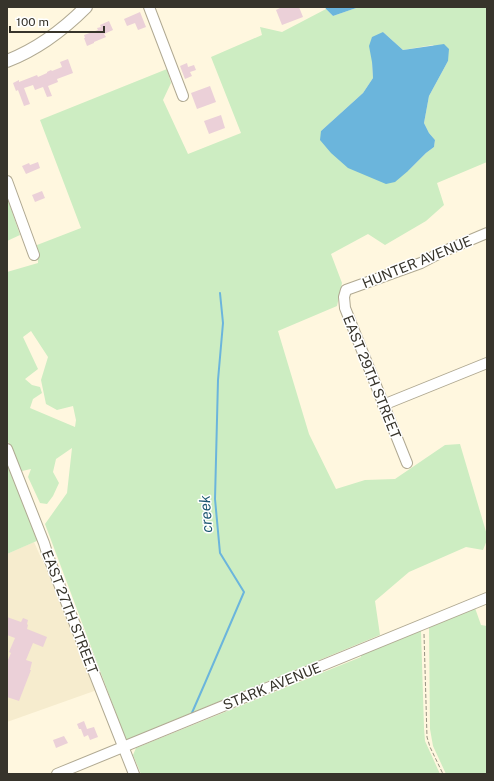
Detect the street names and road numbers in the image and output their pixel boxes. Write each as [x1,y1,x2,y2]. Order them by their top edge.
street label: HUNTER AVENUE [360,233,474,291]
street label: EAST 29TH STREET [340,313,404,441]
street label: EAST 27TH STREET [39,548,101,676]
street label: STARK AVENUE [221,659,323,713]

